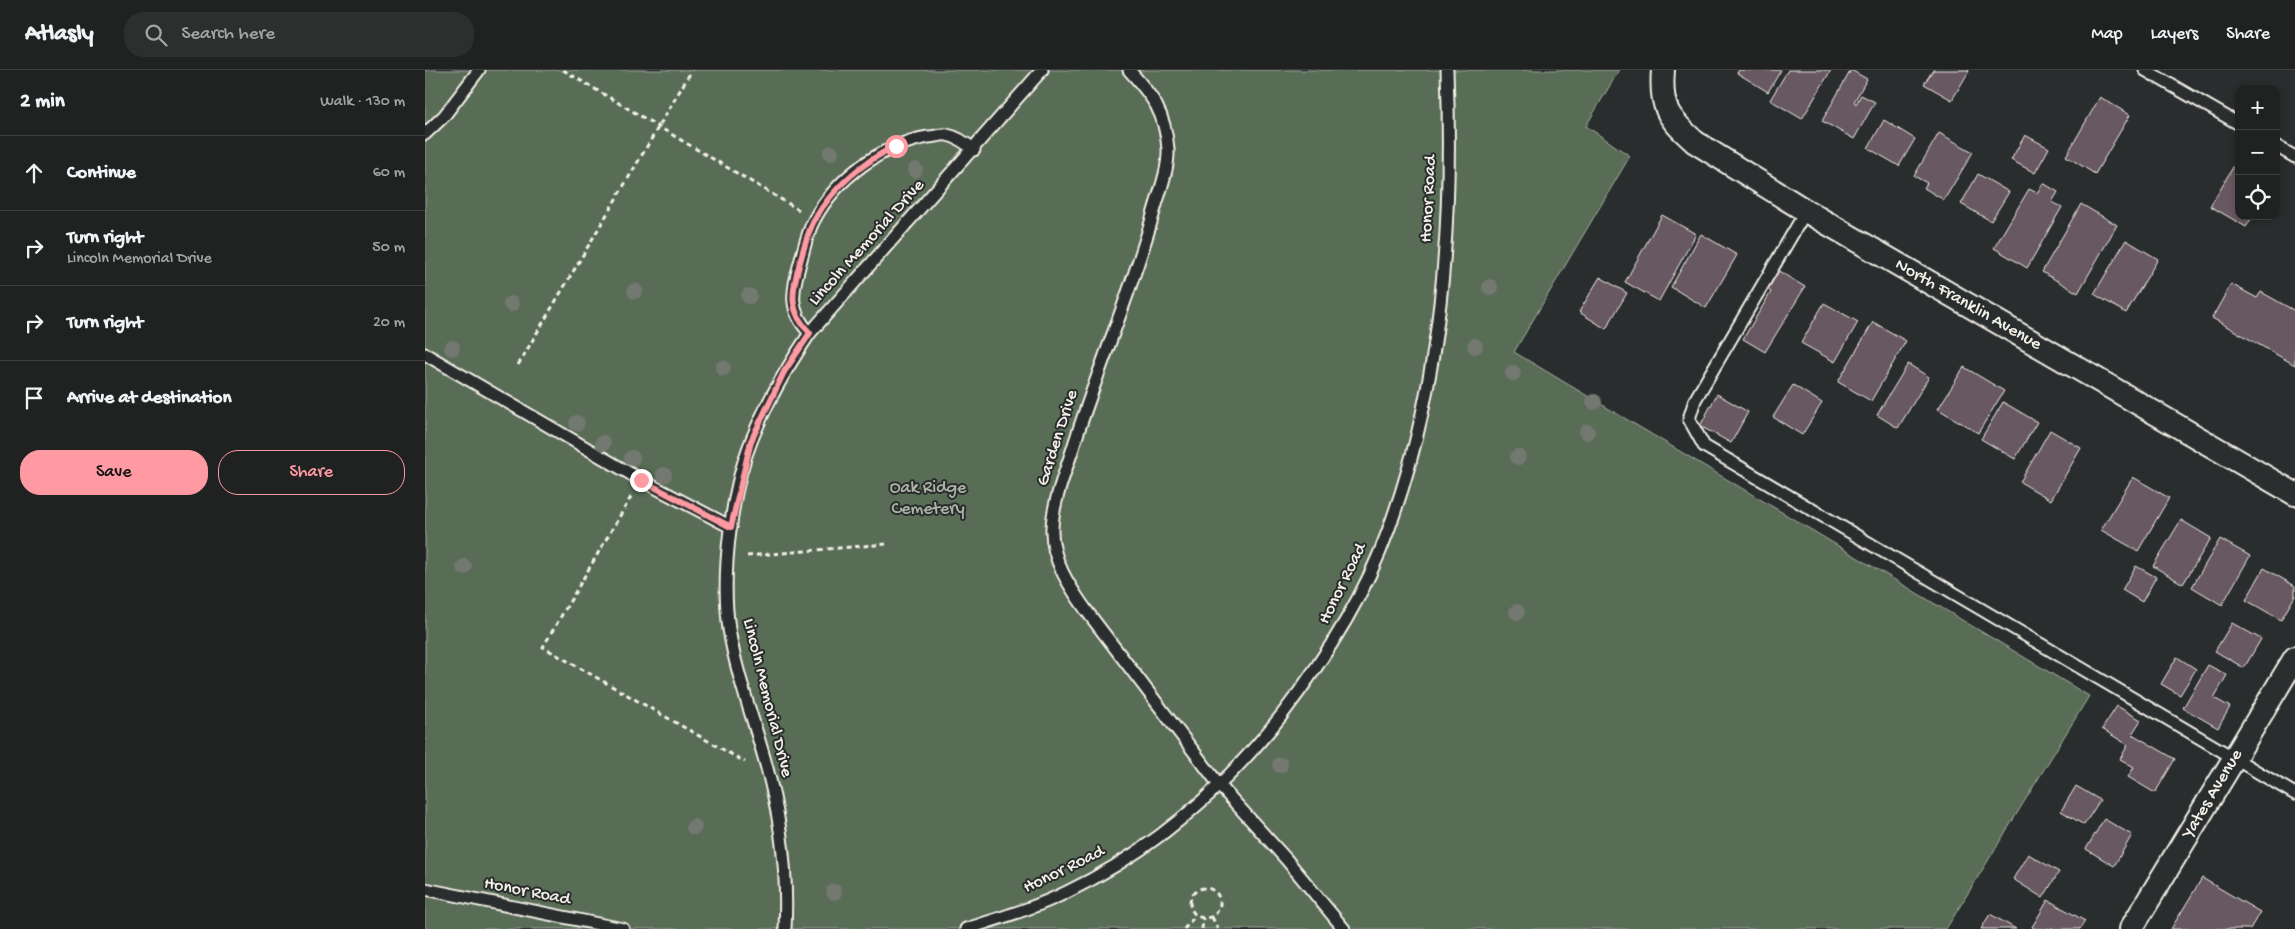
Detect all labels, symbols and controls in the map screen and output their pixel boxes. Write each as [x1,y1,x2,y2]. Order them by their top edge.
search box [124,12,474,57]
text: Atlasly [25,20,94,49]
icon: search [142,21,170,49]
text: Search here [182,23,275,46]
text: Map [2091,24,2123,45]
text: Layers [2151,24,2198,45]
text: Share [2226,24,2270,45]
map controls [2235,85,2280,220]
button: + [2235,85,2280,130]
text: 2 min [20,90,65,115]
text: Walk · 130 m [320,93,405,112]
button: − [2235,130,2280,175]
route start [885,135,908,158]
street label: Honor Road [1416,153,1442,243]
icon: ahead [20,159,48,187]
text: Continue [67,162,136,185]
text: 60 m [373,164,405,183]
street label: Lincoln Memorial Drive [805,175,930,311]
button: locate [2235,175,2280,220]
text: Turn right [67,227,143,250]
icon: right [20,234,48,262]
text: 50 m [372,239,405,258]
text: Lincoln Memorial Drive [67,250,212,269]
street label: North Franklin Avenue [1891,254,2046,356]
icon: right [20,309,48,337]
text: Turn right [67,312,143,335]
text: 20 m [373,314,405,333]
icon: arrive [20,384,48,412]
text: Arrive at destination [67,387,231,410]
street label: Garden Drive [1033,387,1084,489]
button: Save [20,450,208,495]
button: Share [218,450,405,495]
route end [630,469,653,492]
park label: Oak Ridge Cemetery [890,478,967,520]
street label: Honor Road [1314,539,1372,628]
street label: Lincoln Memorial Drive [737,616,797,780]
street label: Yates Avenue [2177,745,2248,844]
street label: Honor Road [1020,841,1109,899]
street label: Honor Road [482,873,573,911]

